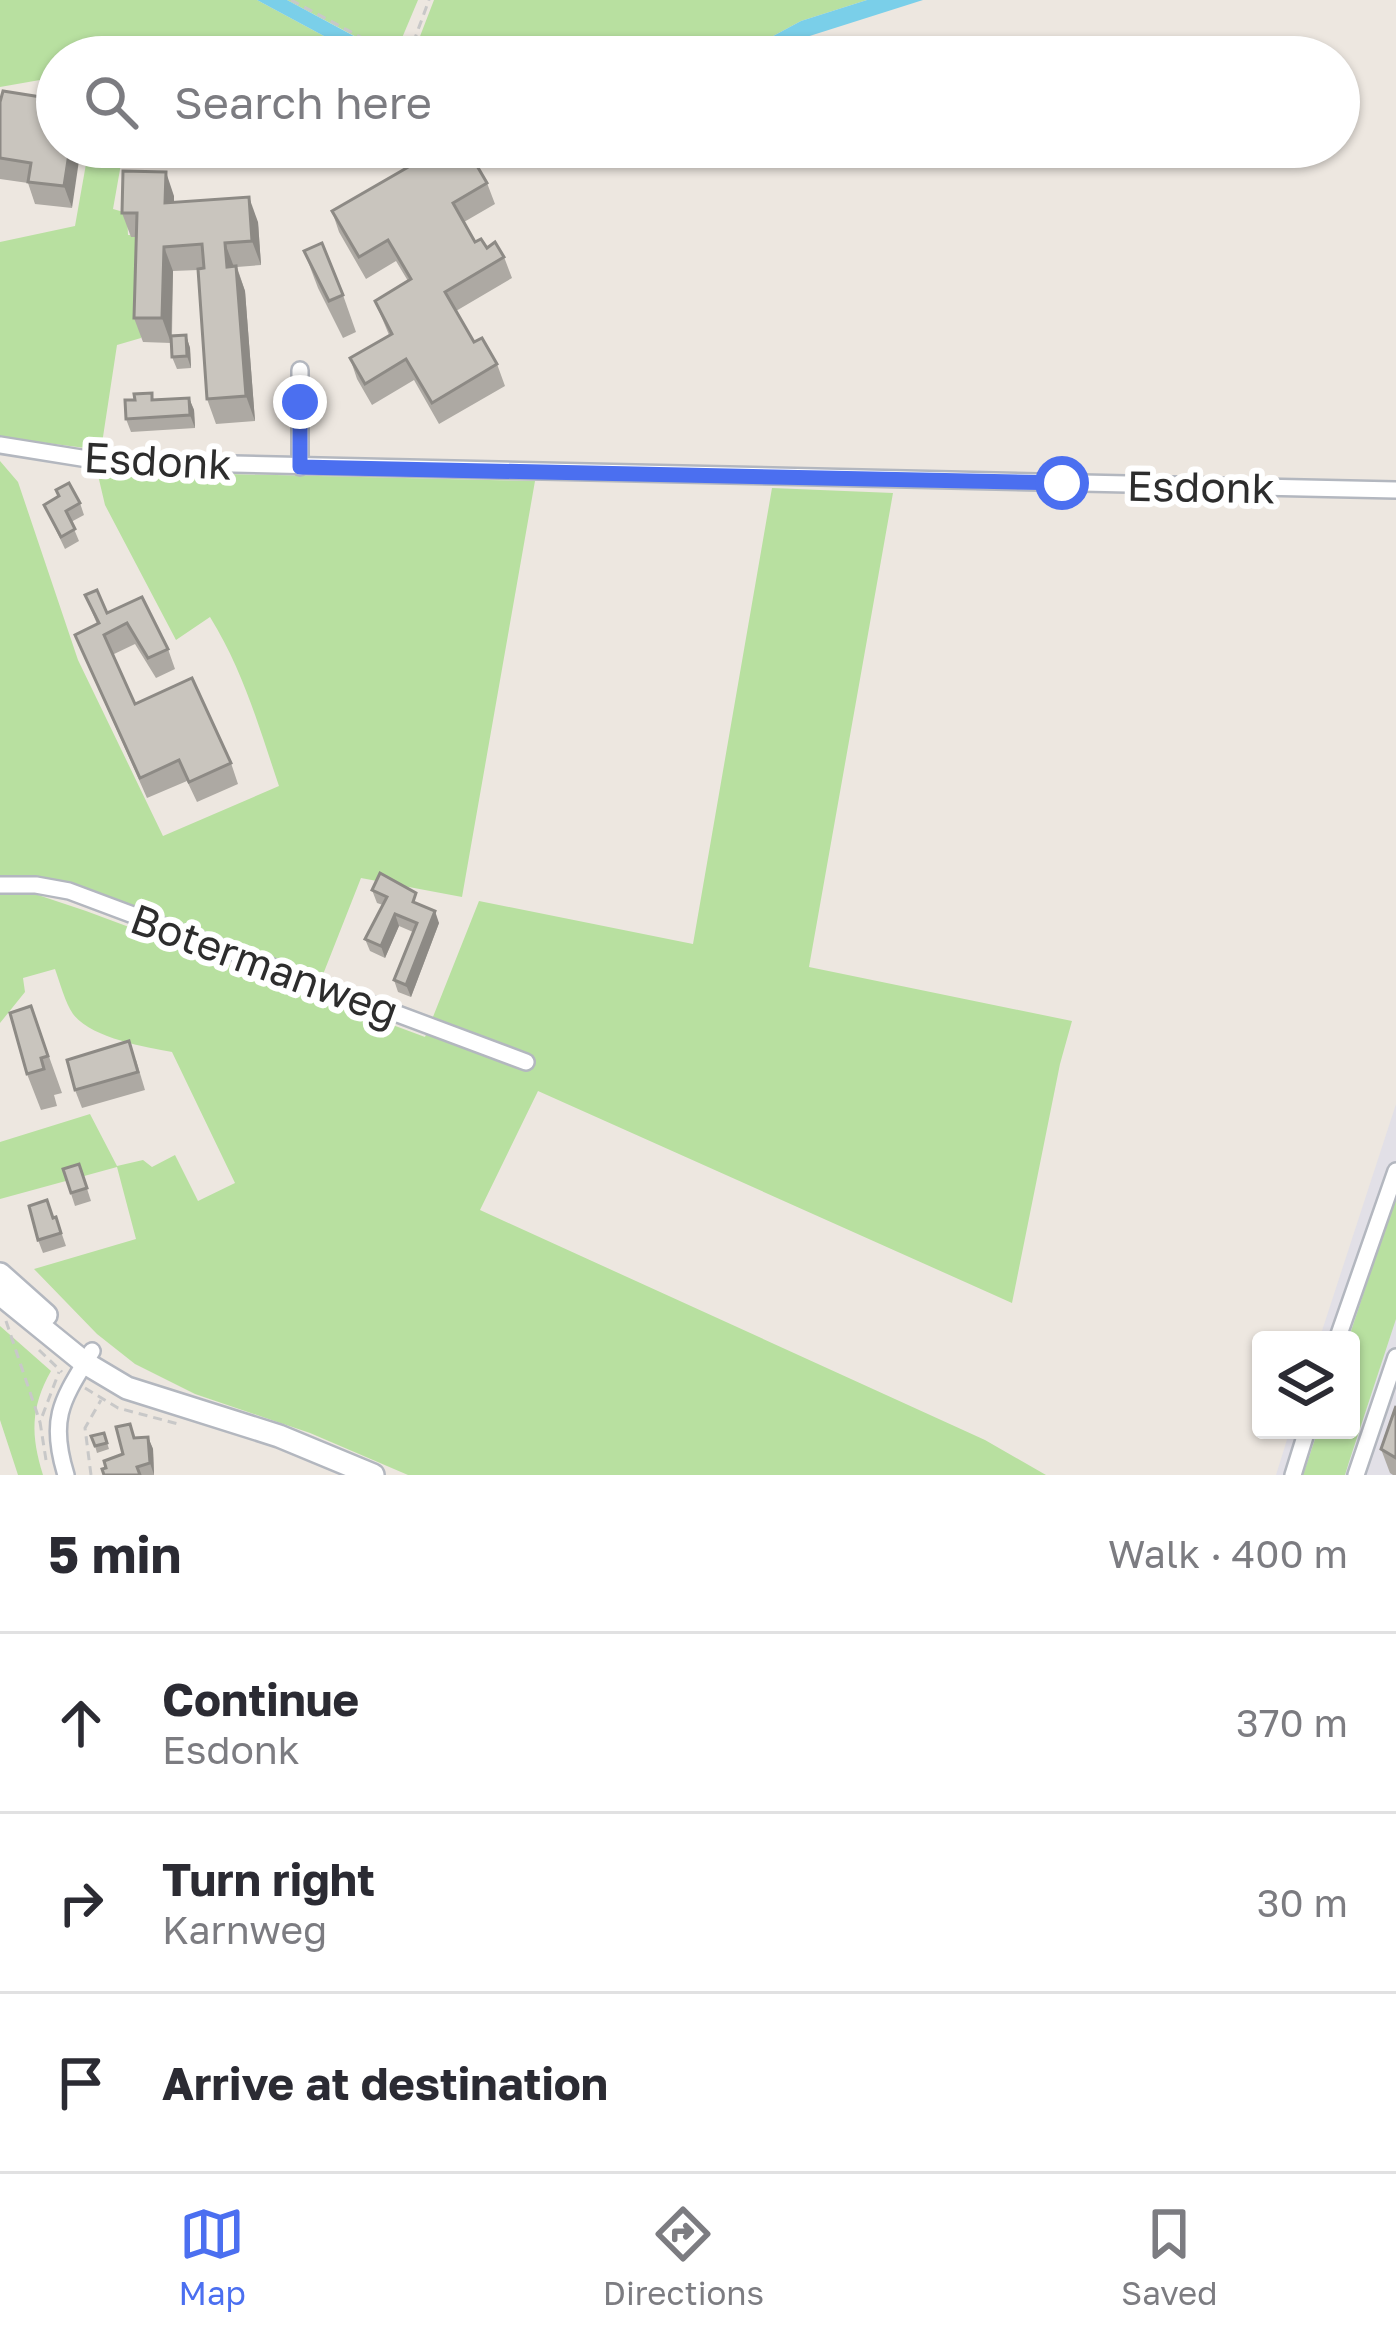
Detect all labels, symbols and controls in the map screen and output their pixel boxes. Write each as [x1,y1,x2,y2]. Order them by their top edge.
search box [36,36,1360,168]
icon: search [78,69,144,135]
text: Search here [174,75,432,129]
route end [273,375,327,429]
street label: Esdonk [83,431,233,489]
route start [1035,456,1089,510]
street label: Esdonk [1126,460,1276,512]
street label: Botermanweg [124,892,406,1036]
map controls [1252,1331,1360,1439]
button: layers [1252,1331,1360,1439]
text: 5 min [48,1523,181,1584]
text: Walk · 400 m [1108,1530,1348,1577]
text: Continue [162,1672,359,1726]
icon: ahead [48,1690,114,1756]
text: 370 m [1236,1699,1348,1746]
text: Esdonk [162,1726,300,1773]
text: Turn right [162,1852,375,1906]
icon: right [48,1870,114,1936]
text: 30 m [1257,1879,1348,1926]
text: Karnweg [162,1906,327,1953]
icon: arrive [48,2050,114,2116]
text: Arrive at destination [162,2056,608,2110]
tab: Map [179,2201,246,2312]
tab: Directions [603,2201,764,2312]
tab: Saved [1121,2201,1217,2312]

